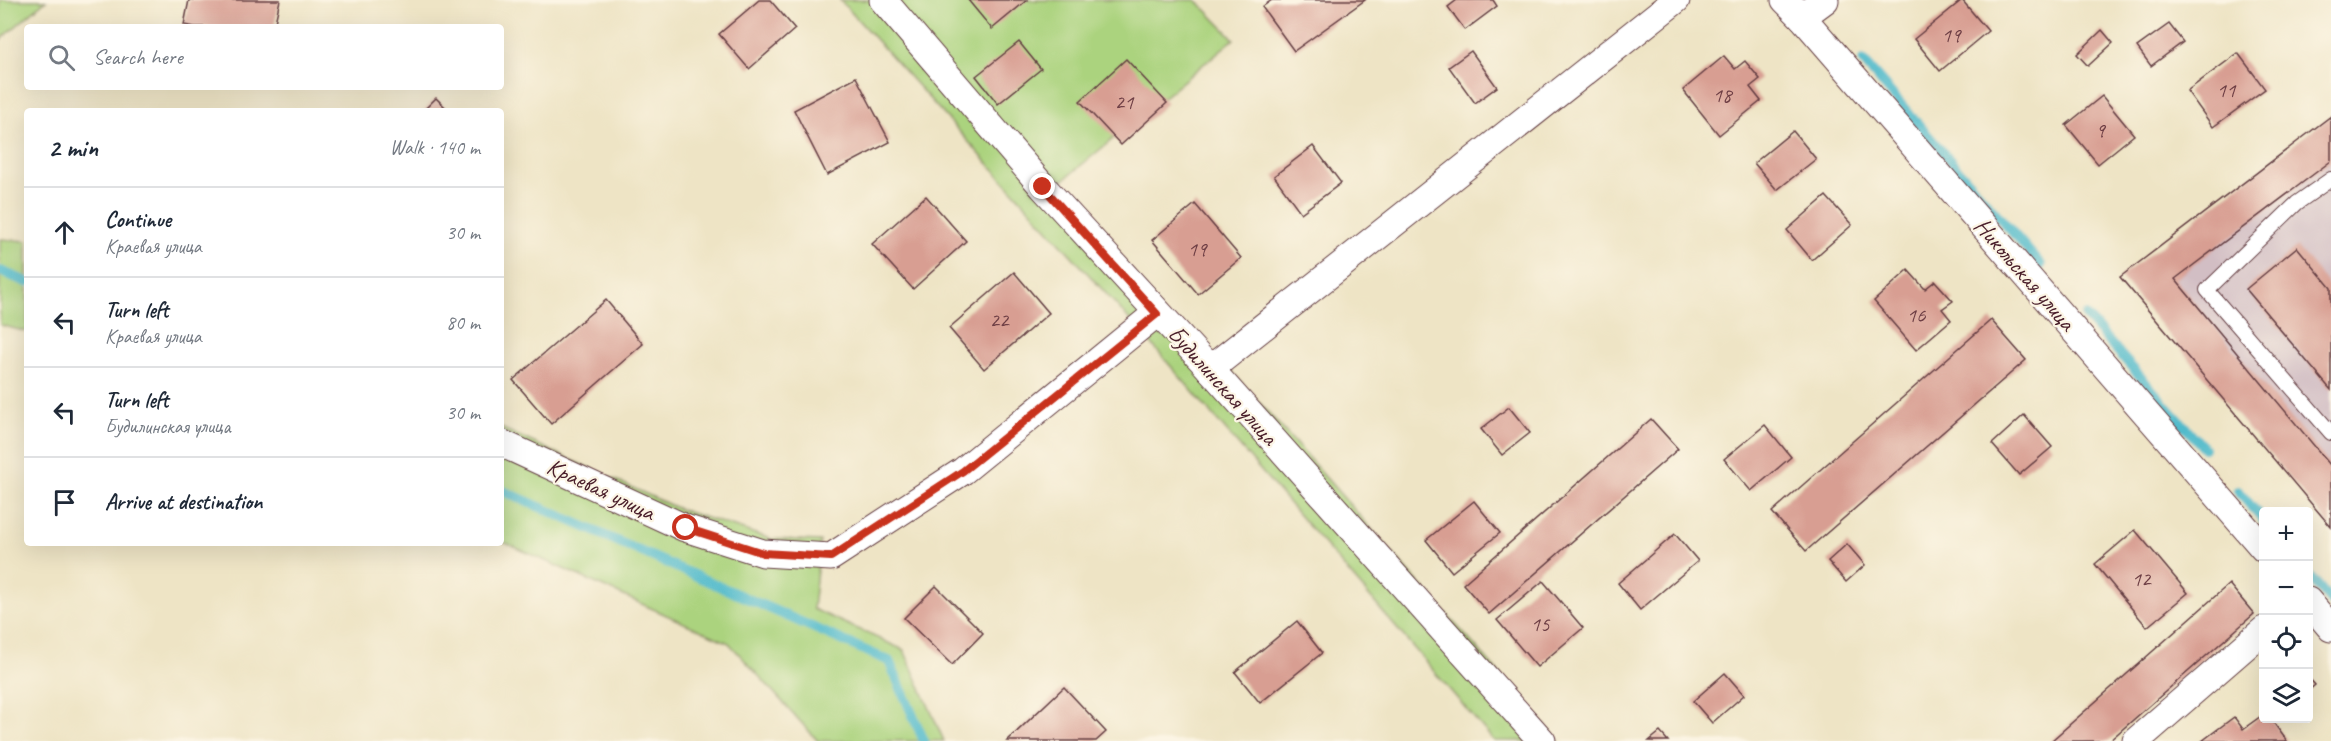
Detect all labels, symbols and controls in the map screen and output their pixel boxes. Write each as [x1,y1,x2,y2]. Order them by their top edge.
house number: 19 [1942,22,1962,48]
search box [24,24,504,90]
icon: search [45,41,78,74]
text: Search here [93,43,183,71]
house number: 11 [2217,77,2237,103]
house number: 18 [1713,82,1734,108]
house number: 21 [1115,89,1135,115]
house number: 9 [2095,117,2106,143]
text: 2 min [48,131,98,164]
text: Walk · 140 m [390,135,480,160]
route end [1029,173,1055,199]
text: Continue [105,206,171,234]
street label: Никольская улица [1968,211,2083,338]
icon: ahead [48,216,81,249]
text: 30 m [446,220,480,245]
text: Краевая улица [105,234,201,259]
house number: 19 [1188,236,1208,262]
text: Turn left [105,296,169,324]
house number: 16 [1907,302,1926,328]
icon: left [48,306,81,339]
house number: 22 [990,307,1010,333]
text: 80 m [446,310,480,335]
street label: Будилинская улица [1161,319,1285,452]
text: Краевая улица [105,324,201,349]
text: Turn left [105,386,169,414]
icon: left [48,396,81,429]
text: 30 m [446,400,480,425]
text: Будилинская улица [105,414,230,439]
street label: Краевая улица [542,451,661,528]
icon: arrive [48,486,81,519]
text: Arrive at destination [105,488,262,516]
map controls [2259,507,2313,723]
button: + [2259,507,2313,561]
route start [672,514,698,540]
button: − [2259,561,2313,615]
house number: 12 [2132,566,2152,592]
house number: 15 [1531,611,1551,637]
button: locate [2259,615,2313,669]
button: layers [2259,669,2313,723]

